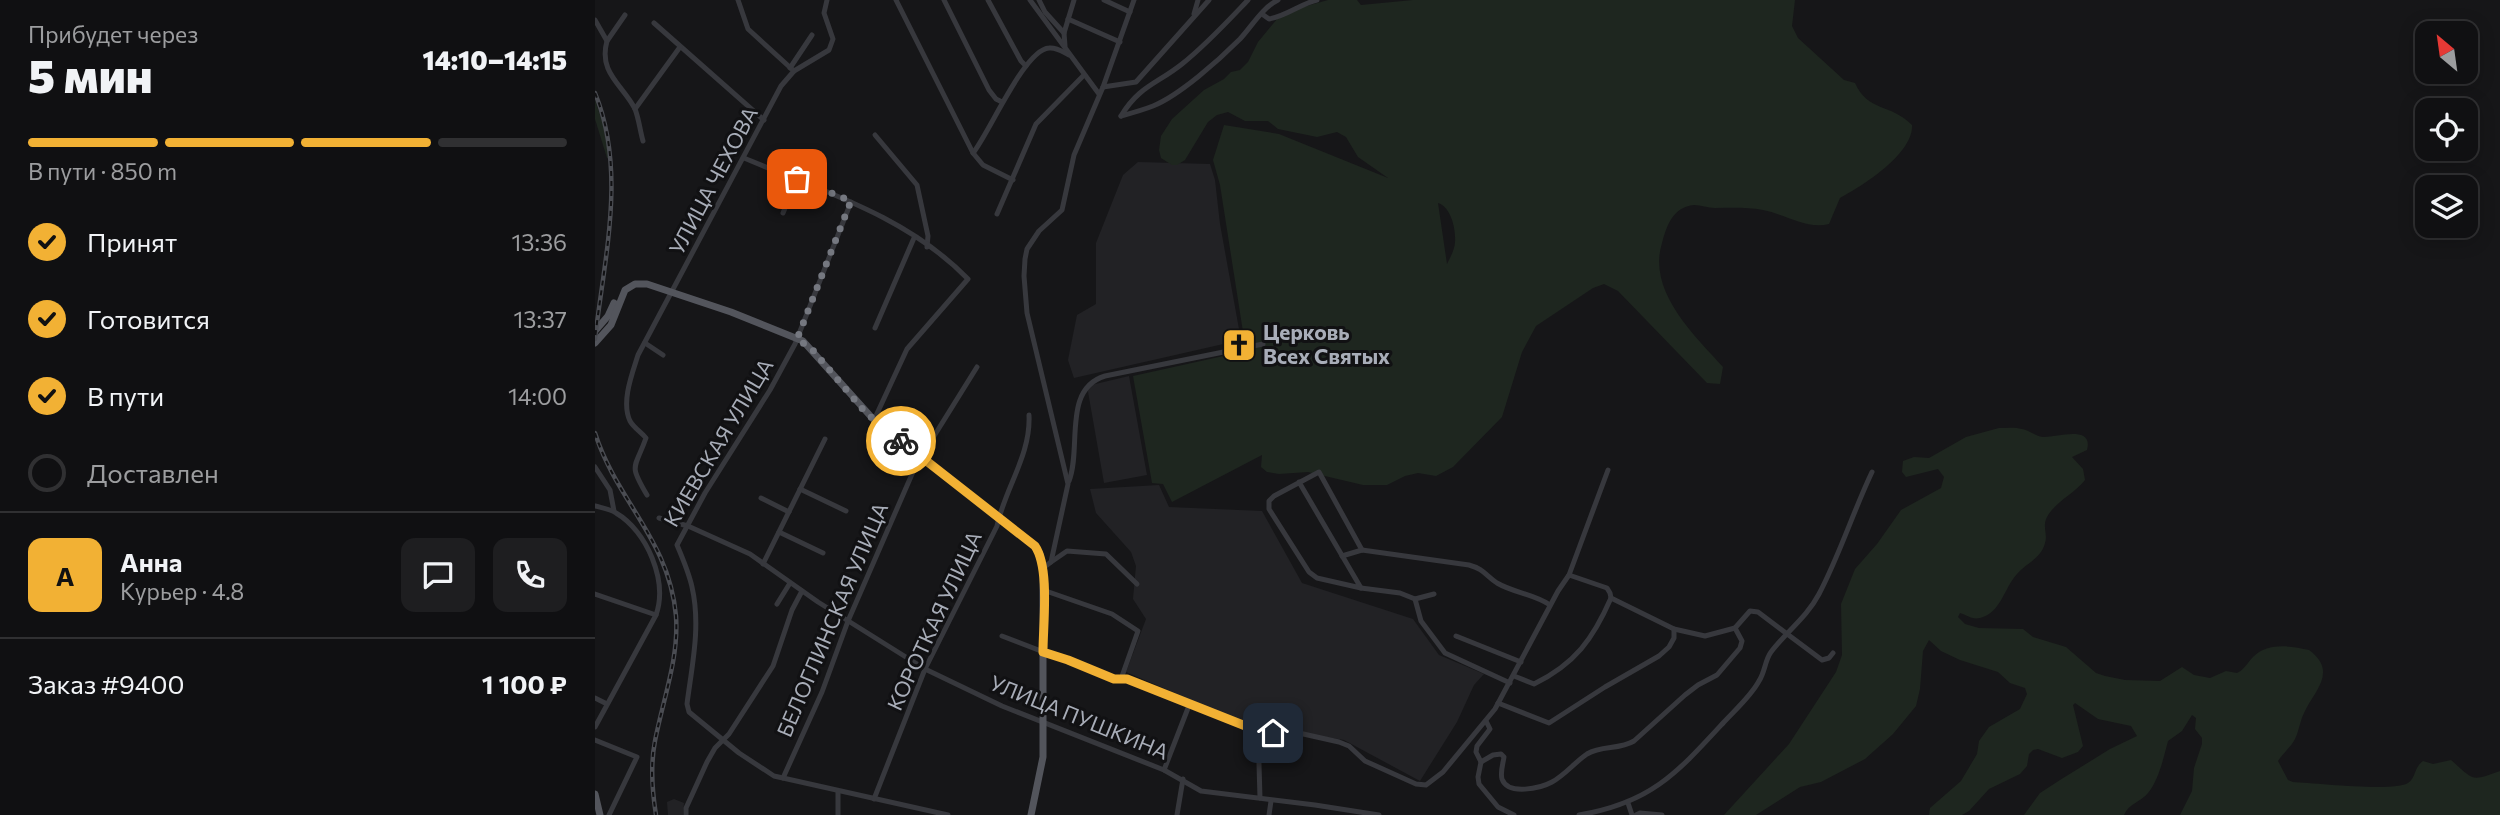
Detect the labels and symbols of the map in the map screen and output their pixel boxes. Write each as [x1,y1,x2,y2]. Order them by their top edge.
north arrow [2415,21,2478,84]
street label: УЛИЦА ЧЕХОВА [663,102,762,258]
pin [767,149,827,209]
place label: Церковь Всех Святых [1263,319,1390,368]
church icon: Церковь Всех Святых [1220,326,1258,364]
street label: КИЕВСКАЯ УЛИЦА [658,354,778,531]
courier [866,406,936,476]
street label: БЕЛОГЛИНСКАЯ УЛИЦА [771,499,892,740]
street label: КОРОТКАЯ УЛИЦА [881,527,986,714]
street label: УЛИЦА ПУШКИНА [987,669,1173,764]
pin [1243,703,1303,763]

